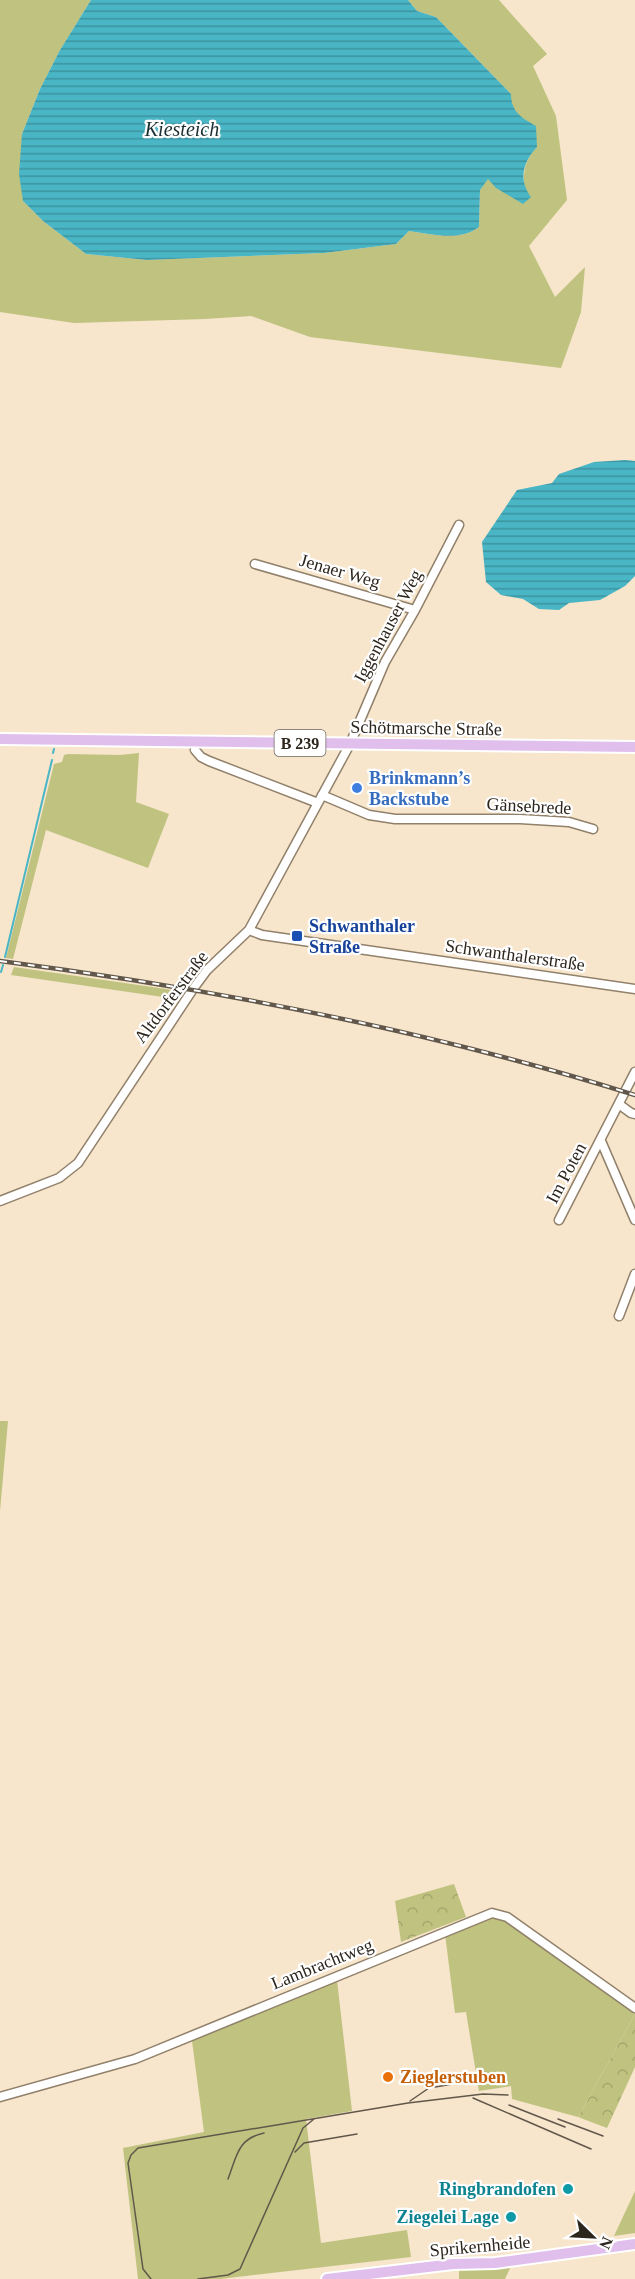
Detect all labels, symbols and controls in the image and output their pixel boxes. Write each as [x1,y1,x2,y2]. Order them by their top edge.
water label: Kiesteich [144,118,219,140]
street label: Jenaer Weg [298,550,382,592]
street label: Iggenhauser Weg [350,566,426,686]
street label: Schötmarsche Straße [350,717,502,739]
road number: B 239 [274,730,326,756]
place label: Brinkmann’s Backstube [369,768,470,809]
marker: Brinkmann’s Backstube [350,781,364,795]
street label: Gänsebrede [486,794,572,818]
place label: Schwanthaler Straße [309,916,415,957]
marker: Schwanthaler Straße [290,929,304,943]
street label: Schwanthalerstraße [444,935,586,975]
street label: Altdorferstraße [130,947,212,1047]
street label: Im Poten [542,1139,590,1207]
street label: Lambrachtweg [268,1935,376,1993]
place label: Zieglerstuben [400,2067,506,2087]
marker: Zieglerstuben [381,2070,395,2084]
place label: Ringbrandofen [439,2179,556,2199]
marker: Ringbrandofen [561,2182,575,2196]
place label: Ziegelei Lage [397,2207,499,2227]
north arrow [563,2207,623,2267]
marker: Ziegelei Lage [504,2210,518,2224]
street label: Sprikernheide [429,2232,531,2260]
text: N [596,2234,616,2252]

